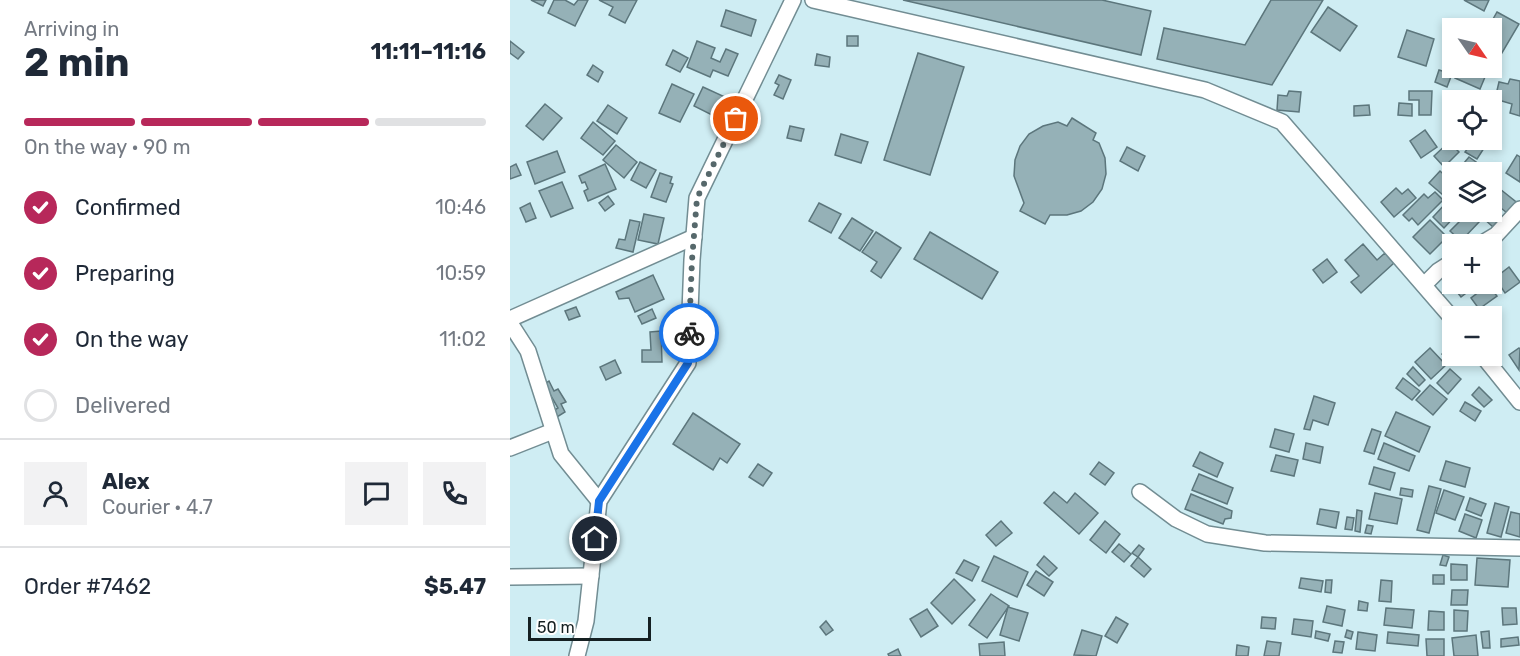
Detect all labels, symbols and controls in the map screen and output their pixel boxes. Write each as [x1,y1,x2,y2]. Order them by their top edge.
text: Arriving in [24,17,119,41]
north arrow [1442,18,1502,78]
map controls [1442,18,1502,366]
text: 11:11–11:16 [370,38,486,65]
text: 2 min [24,40,130,86]
button: locate [1442,90,1502,150]
pin [710,93,761,144]
icon: bag [719,102,752,135]
text: On the way · 90 m [24,135,190,159]
button: layers [1442,162,1502,222]
icon: check [24,191,57,224]
text: Confirmed [75,194,181,221]
text: 10:46 [435,195,486,219]
button: + [1442,234,1502,294]
icon: check [24,257,57,290]
text: Preparing [75,260,175,287]
text: 10:59 [436,261,486,285]
courier [659,303,719,363]
button: − [1442,306,1502,366]
icon: bike [673,317,706,350]
icon: check [24,323,57,356]
text: On the way [75,326,189,353]
text: 11:02 [439,327,486,351]
text: Delivered [75,392,171,419]
button: person [24,462,87,525]
button: chat [345,462,408,525]
button: phone [423,462,486,525]
text: Alex [102,468,150,495]
text: Courier · 4.7 [102,495,213,519]
pin [569,513,620,564]
icon: home [578,522,611,555]
text: Order #7462 [24,573,151,600]
text: $5.47 [424,573,486,600]
scale bar [528,614,651,642]
text: 50 m [537,618,575,637]

